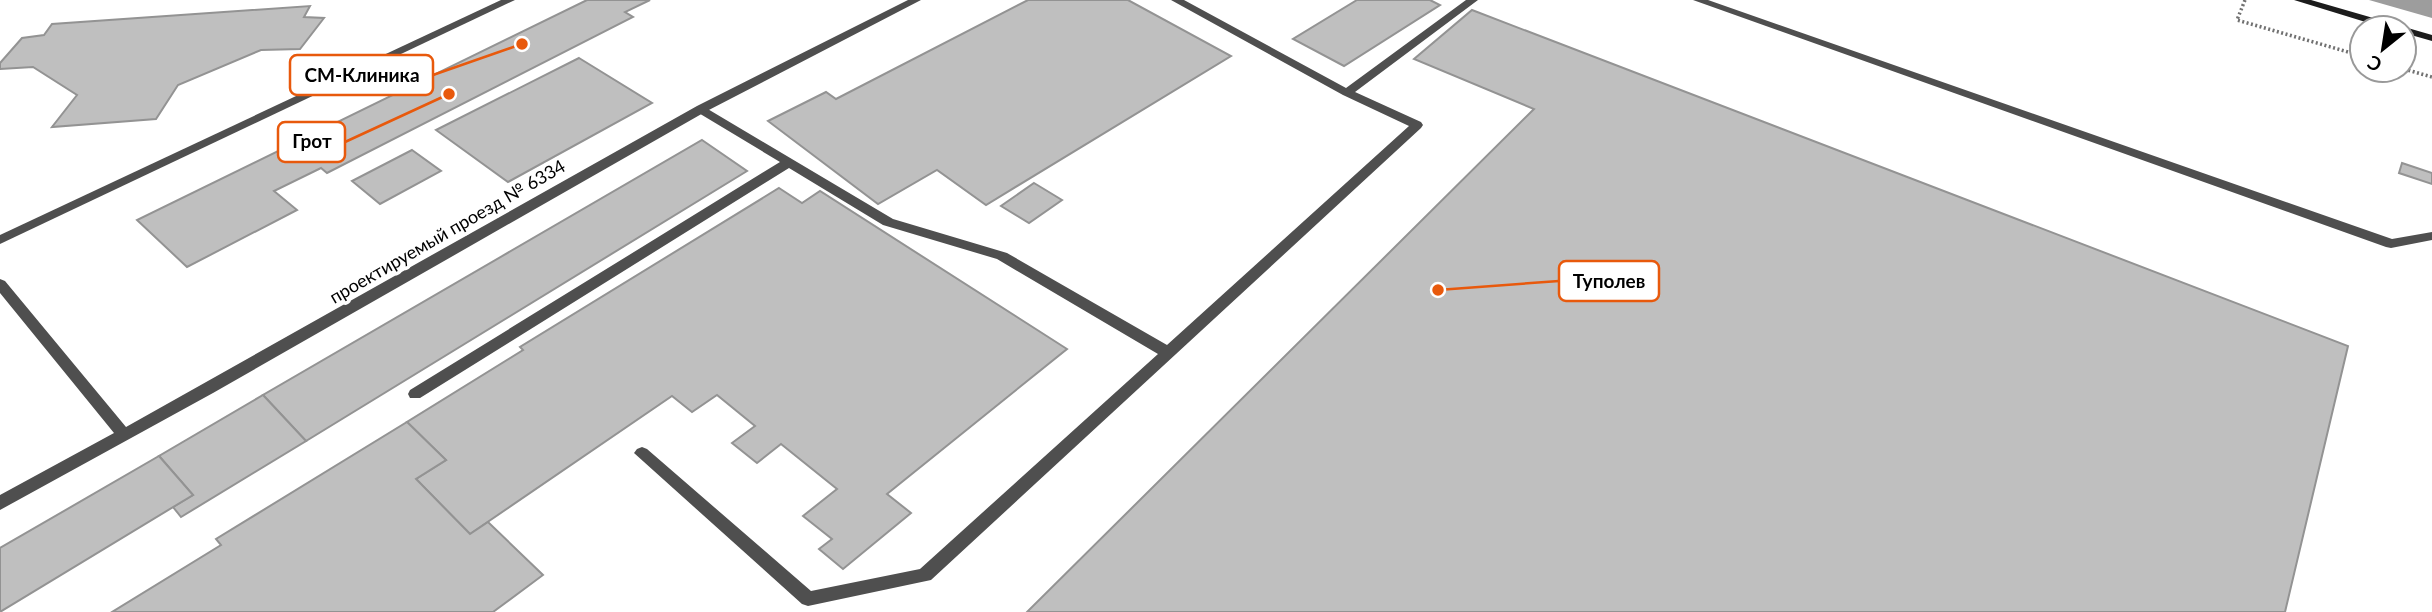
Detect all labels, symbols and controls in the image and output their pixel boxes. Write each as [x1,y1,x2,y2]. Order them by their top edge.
north arrow [2348,14,2418,84]
text: С [2363,51,2385,77]
callout: СМ-Клиника [290,55,433,95]
text: СМ-Клиника [304,63,420,86]
callout: Грот [278,122,345,162]
text: Грот [292,129,332,152]
street label: проектируемый проезд № 6334 [325,154,569,308]
callout: Туполев [1559,261,1659,301]
text: Туполев [1573,269,1645,292]

